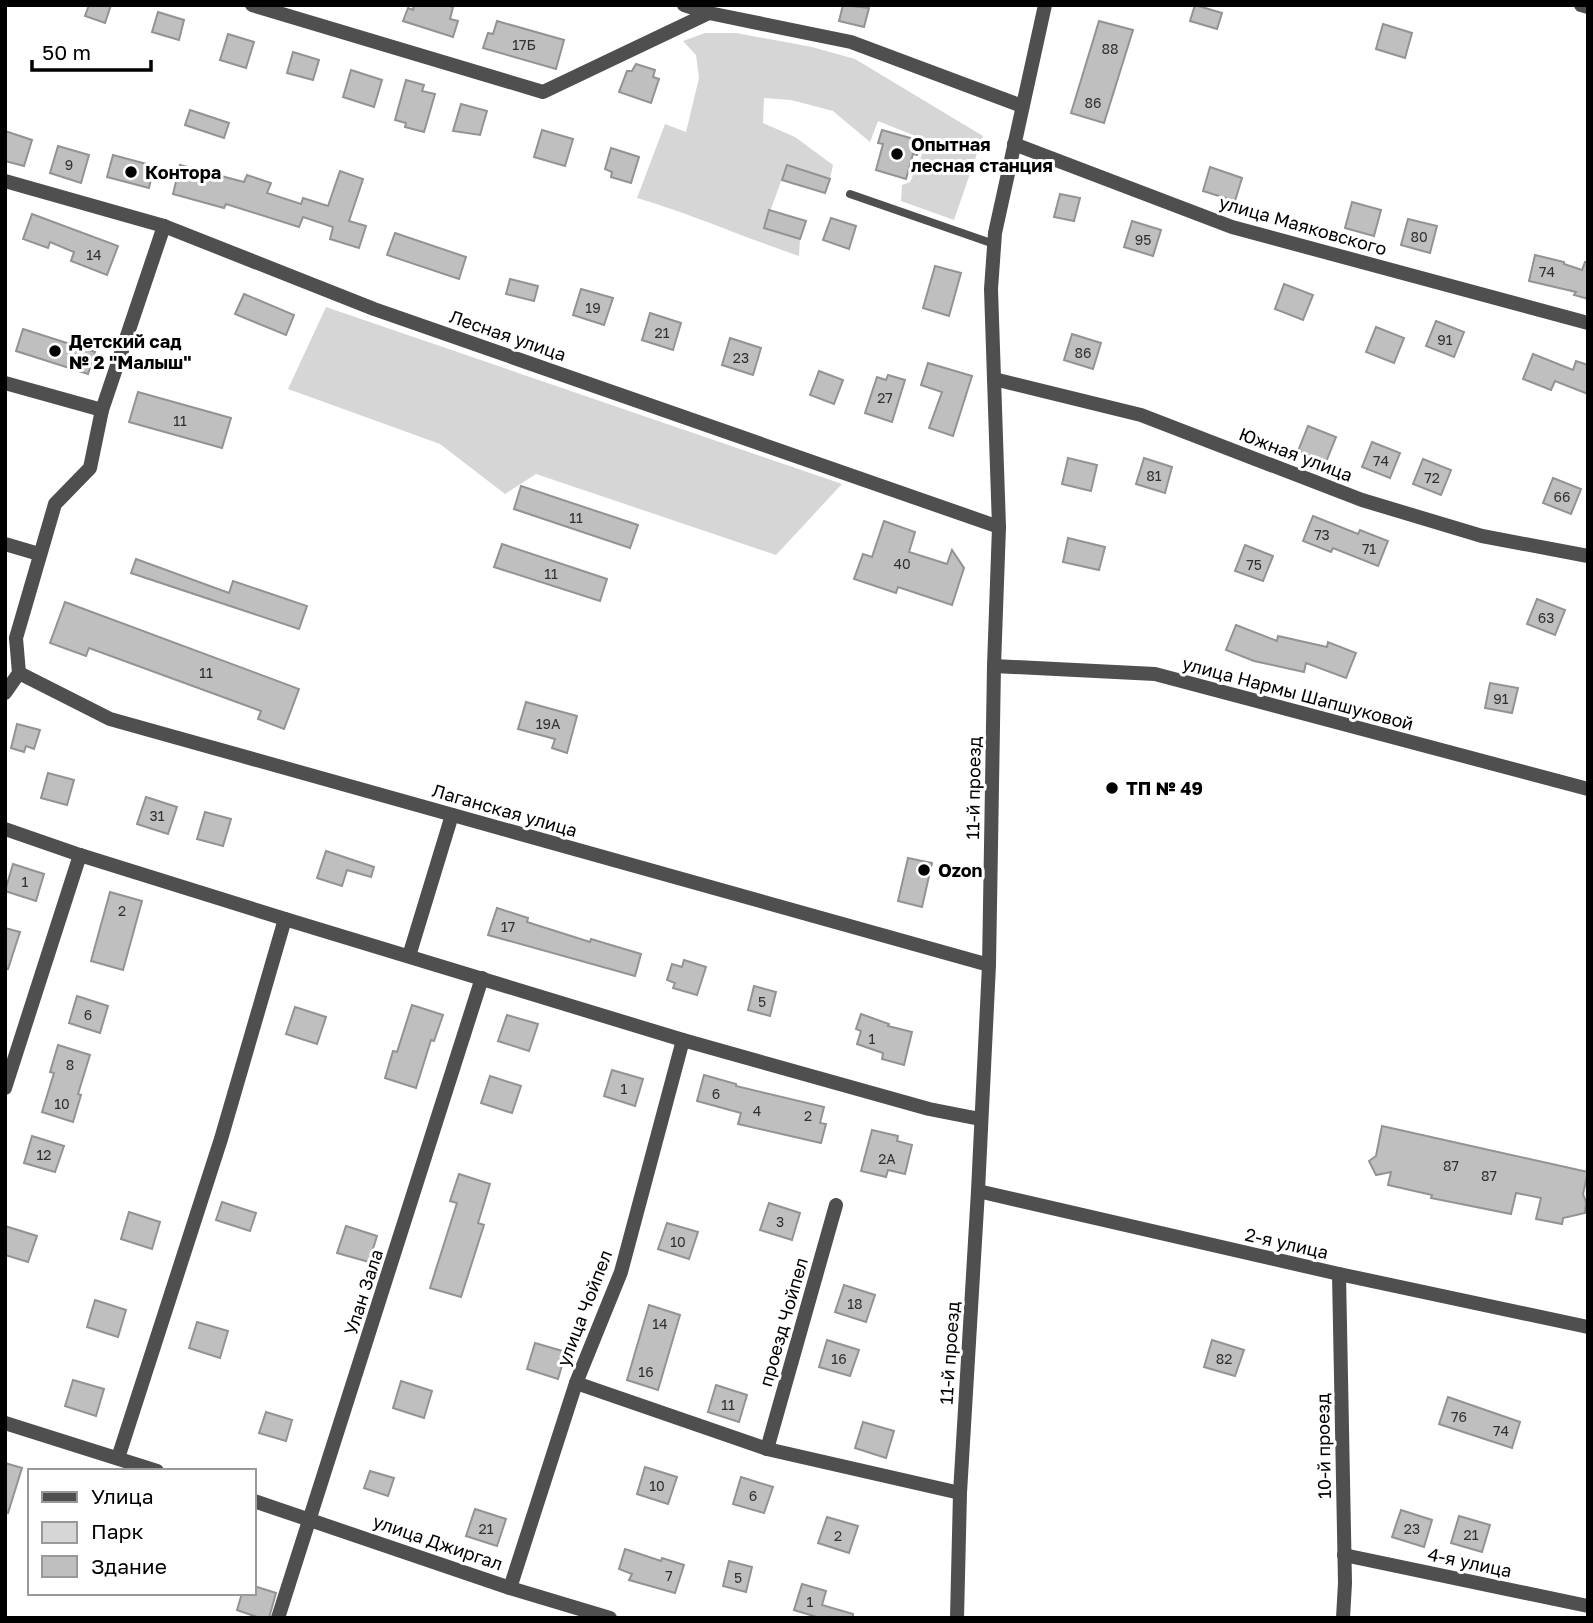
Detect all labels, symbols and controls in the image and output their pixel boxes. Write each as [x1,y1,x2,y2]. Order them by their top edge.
scale bar [32,28,150,72]
house number: 17Б [512,36,536,53]
text: 50 m [42,39,91,65]
house number: 88 [1101,40,1119,57]
house number: 86 [1084,94,1102,111]
place label: Опытная лесная станция [911,133,1053,176]
marker: Опытная лесная станция [889,146,905,162]
house number: 9 [65,156,73,173]
place label: Контора [145,161,221,183]
marker: Контора [123,164,139,180]
street label: улица Маяковского [1217,190,1389,260]
house number: 80 [1410,228,1428,245]
house number: 95 [1135,231,1151,248]
house number: 14 [86,246,102,263]
house number: 74 [1539,263,1555,280]
house number: 19 [585,299,601,316]
street label: Лесная улица [447,305,569,365]
house number: 21 [655,324,670,341]
place label: Детский сад № 2 "Малыш" [69,330,192,373]
house number: 91 [1437,331,1453,348]
marker: Детский сад № 2 "Малыш" [47,343,63,359]
house number: 86 [1074,344,1092,361]
house number: 23 [733,349,749,366]
house number: 27 [877,389,893,406]
house number: 11 [173,412,187,429]
street label: Южная улица [1236,422,1356,486]
house number: 74 [1373,452,1389,469]
house number: 81 [1146,467,1162,484]
house number: 72 [1424,469,1440,486]
house number: 66 [1554,488,1570,505]
house number: 11 [569,509,583,526]
house number: 73 [1314,526,1330,543]
house number: 71 [1362,540,1376,557]
house number: 40 [893,555,911,572]
house number: 75 [1246,556,1262,573]
house number: 11 [544,565,558,582]
house number: 63 [1538,609,1554,626]
street label: улица Нармы Шапшуковой [1180,651,1416,735]
house number: 11 [199,664,213,681]
house number: 91 [1493,690,1509,707]
house number: 19А [536,715,561,732]
street label: 11-й проезд [961,736,985,840]
place label: ТП № 49 [1126,777,1203,799]
street label: Лаганская улица [430,779,580,841]
marker: ТП № 49 [1104,780,1120,796]
house number: 31 [150,807,165,824]
place label: Ozon [938,859,983,881]
marker: Ozon [916,862,932,878]
house number: 1 [22,873,29,890]
house number: 2 [118,902,126,919]
house number: 17 [501,918,515,935]
house number: 5 [758,993,766,1010]
house number: 6 [84,1006,92,1023]
house number: 1 [869,1030,876,1047]
house number: 8 [66,1056,74,1073]
house number: 1 [621,1080,628,1097]
house number: 6 [712,1085,720,1102]
house number: 10 [54,1095,70,1112]
house number: 4 [753,1102,761,1119]
house number: 2 [804,1107,812,1124]
house number: 12 [37,1146,51,1163]
house number: 2А [878,1150,896,1167]
house number: 87 [1443,1157,1459,1174]
house number: 87 [1481,1167,1497,1184]
house number: 3 [776,1213,784,1230]
street label: 2-я улица [1243,1223,1331,1263]
house number: 10 [670,1233,686,1250]
street label: Улан Зала [339,1246,387,1338]
street label: улица Чойпел [552,1247,616,1369]
street label: проезд Чойпел [754,1255,812,1389]
house number: 18 [847,1295,863,1312]
street label: 11-й проезд [934,1301,964,1405]
house number: 14 [652,1315,668,1332]
house number: 16 [831,1350,847,1367]
house number: 82 [1216,1350,1232,1367]
house number: 16 [638,1363,654,1380]
street label: 10-й проезд [1311,1393,1335,1499]
house number: 11 [721,1396,735,1413]
house number: 76 [1451,1408,1467,1425]
house number: 74 [1493,1422,1509,1439]
legend [28,1469,256,1595]
house number: 10 [649,1477,665,1494]
text: Улица [91,1483,154,1509]
house number: 6 [749,1487,757,1504]
street label: улица Джиргал [370,1510,506,1574]
text: Парк [91,1518,144,1544]
house number: 21 [479,1520,494,1537]
house number: 23 [1404,1520,1420,1537]
house number: 21 [1464,1526,1479,1543]
house number: 2 [834,1527,842,1544]
street label: 4-я улица [1426,1542,1514,1582]
text: Здание [91,1553,167,1579]
house number: 7 [665,1567,673,1584]
house number: 5 [734,1569,742,1586]
house number: 1 [807,1593,814,1610]

